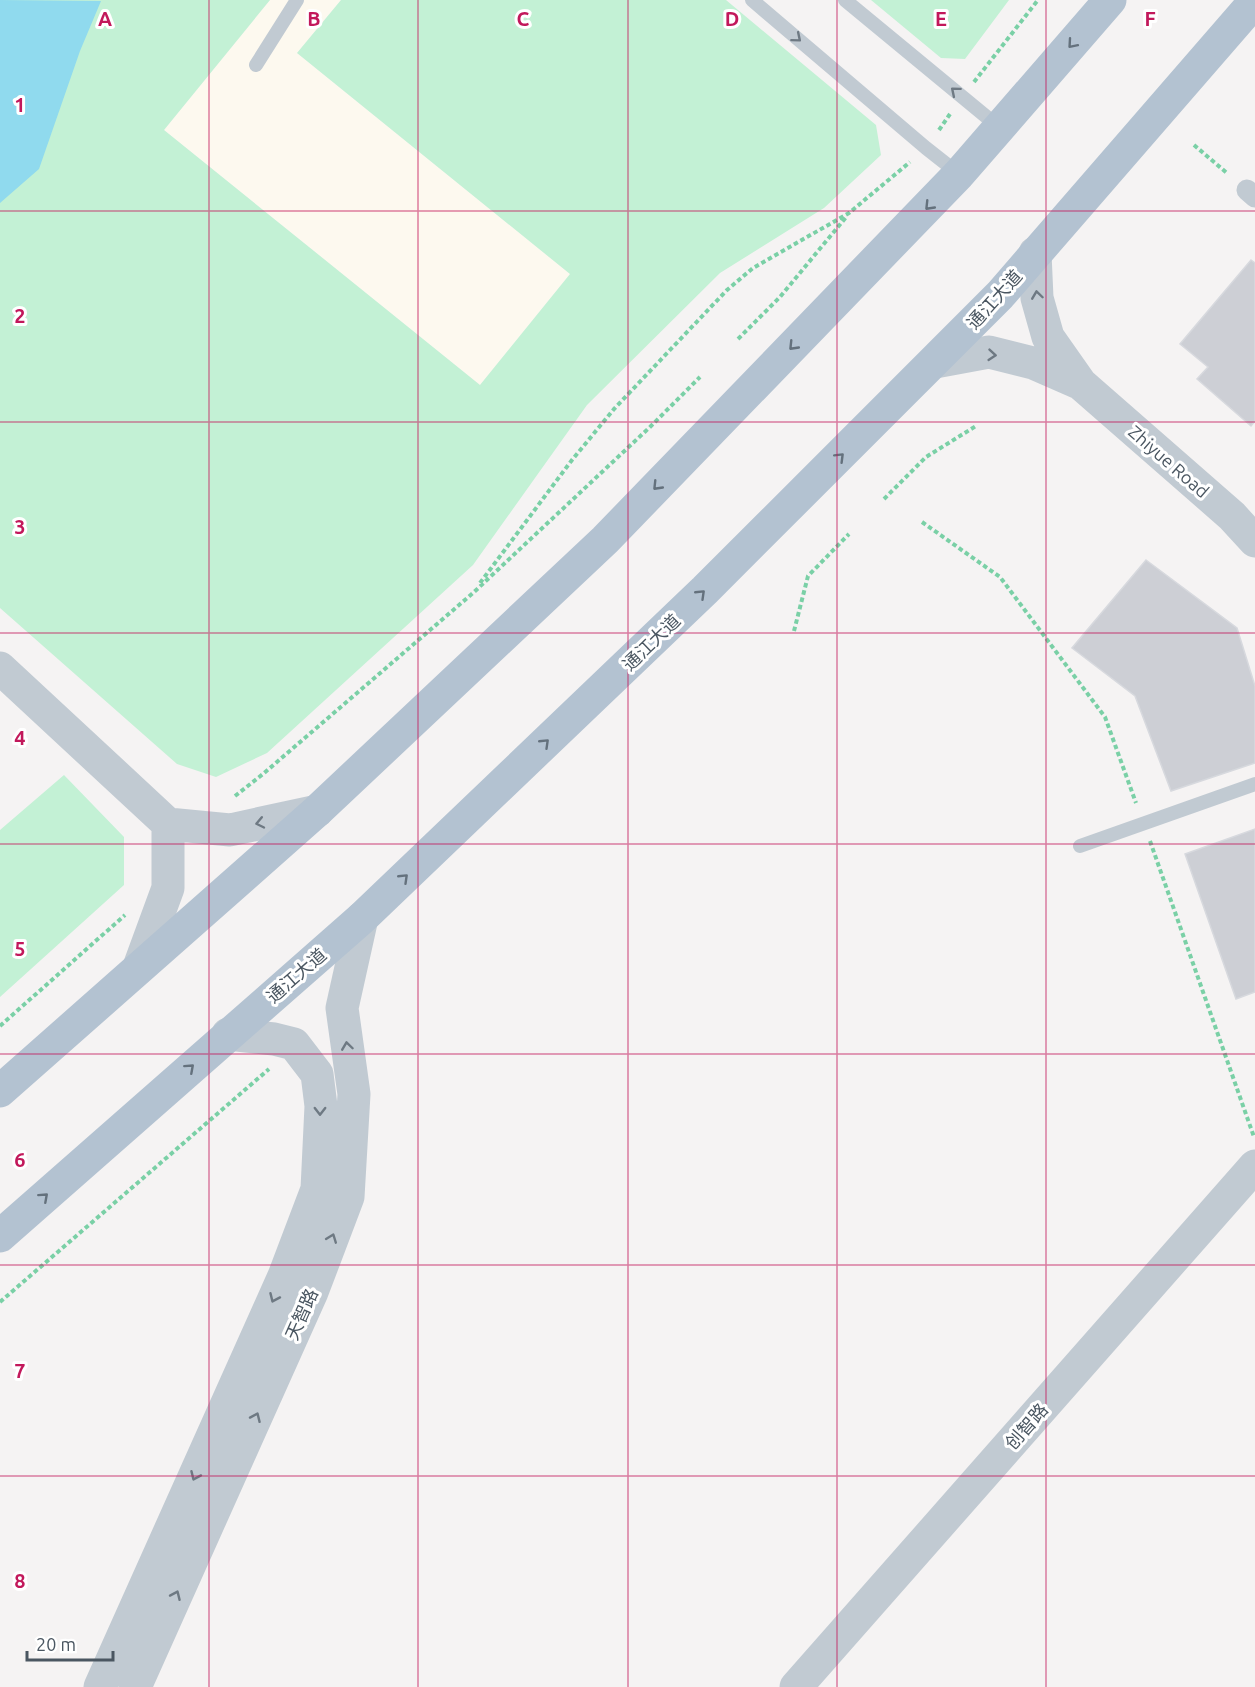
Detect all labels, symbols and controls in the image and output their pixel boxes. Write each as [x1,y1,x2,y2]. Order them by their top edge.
text: A [98,7,112,30]
text: B [307,7,321,30]
text: C [517,7,530,30]
text: D [725,7,739,30]
text: E [935,7,947,30]
text: F [1144,7,1156,30]
one-way arrow [790,31,801,42]
one-way arrow [1068,37,1079,48]
one-way arrow [950,88,961,99]
text: 1 [14,93,26,116]
one-way arrow [925,198,936,209]
street label: 通江大道 [962,266,1026,332]
one-way arrow [1032,291,1044,300]
text: 2 [14,304,26,327]
one-way arrow [789,339,800,349]
one-way arrow [987,348,997,361]
street label: Zhiyue Road [1125,421,1213,501]
one-way arrow [832,453,843,464]
one-way arrow [653,479,664,489]
text: 3 [14,515,26,538]
one-way arrow [695,590,705,601]
street label: 通江大道 [618,610,684,674]
text: 4 [14,726,26,749]
one-way arrow [538,739,549,750]
one-way arrow [255,816,265,829]
one-way arrow [396,874,407,885]
text: 5 [14,937,26,960]
street label: 通江大道 [262,944,330,1006]
one-way arrow [342,1042,354,1051]
one-way arrow [183,1064,194,1075]
one-way arrow [314,1107,326,1116]
text: 6 [14,1148,26,1171]
one-way arrow [37,1193,48,1204]
one-way arrow [325,1233,337,1244]
street label: 天智路 [281,1285,321,1343]
one-way arrow [269,1292,281,1303]
text: 7 [14,1359,26,1382]
street label: 创智路 [1001,1399,1051,1453]
one-way arrow [248,1413,260,1424]
one-way arrow [190,1470,202,1481]
text: 8 [14,1569,26,1592]
one-way arrow [169,1591,181,1602]
scale bar [27,1624,112,1662]
text: 20 m [36,1634,76,1654]

